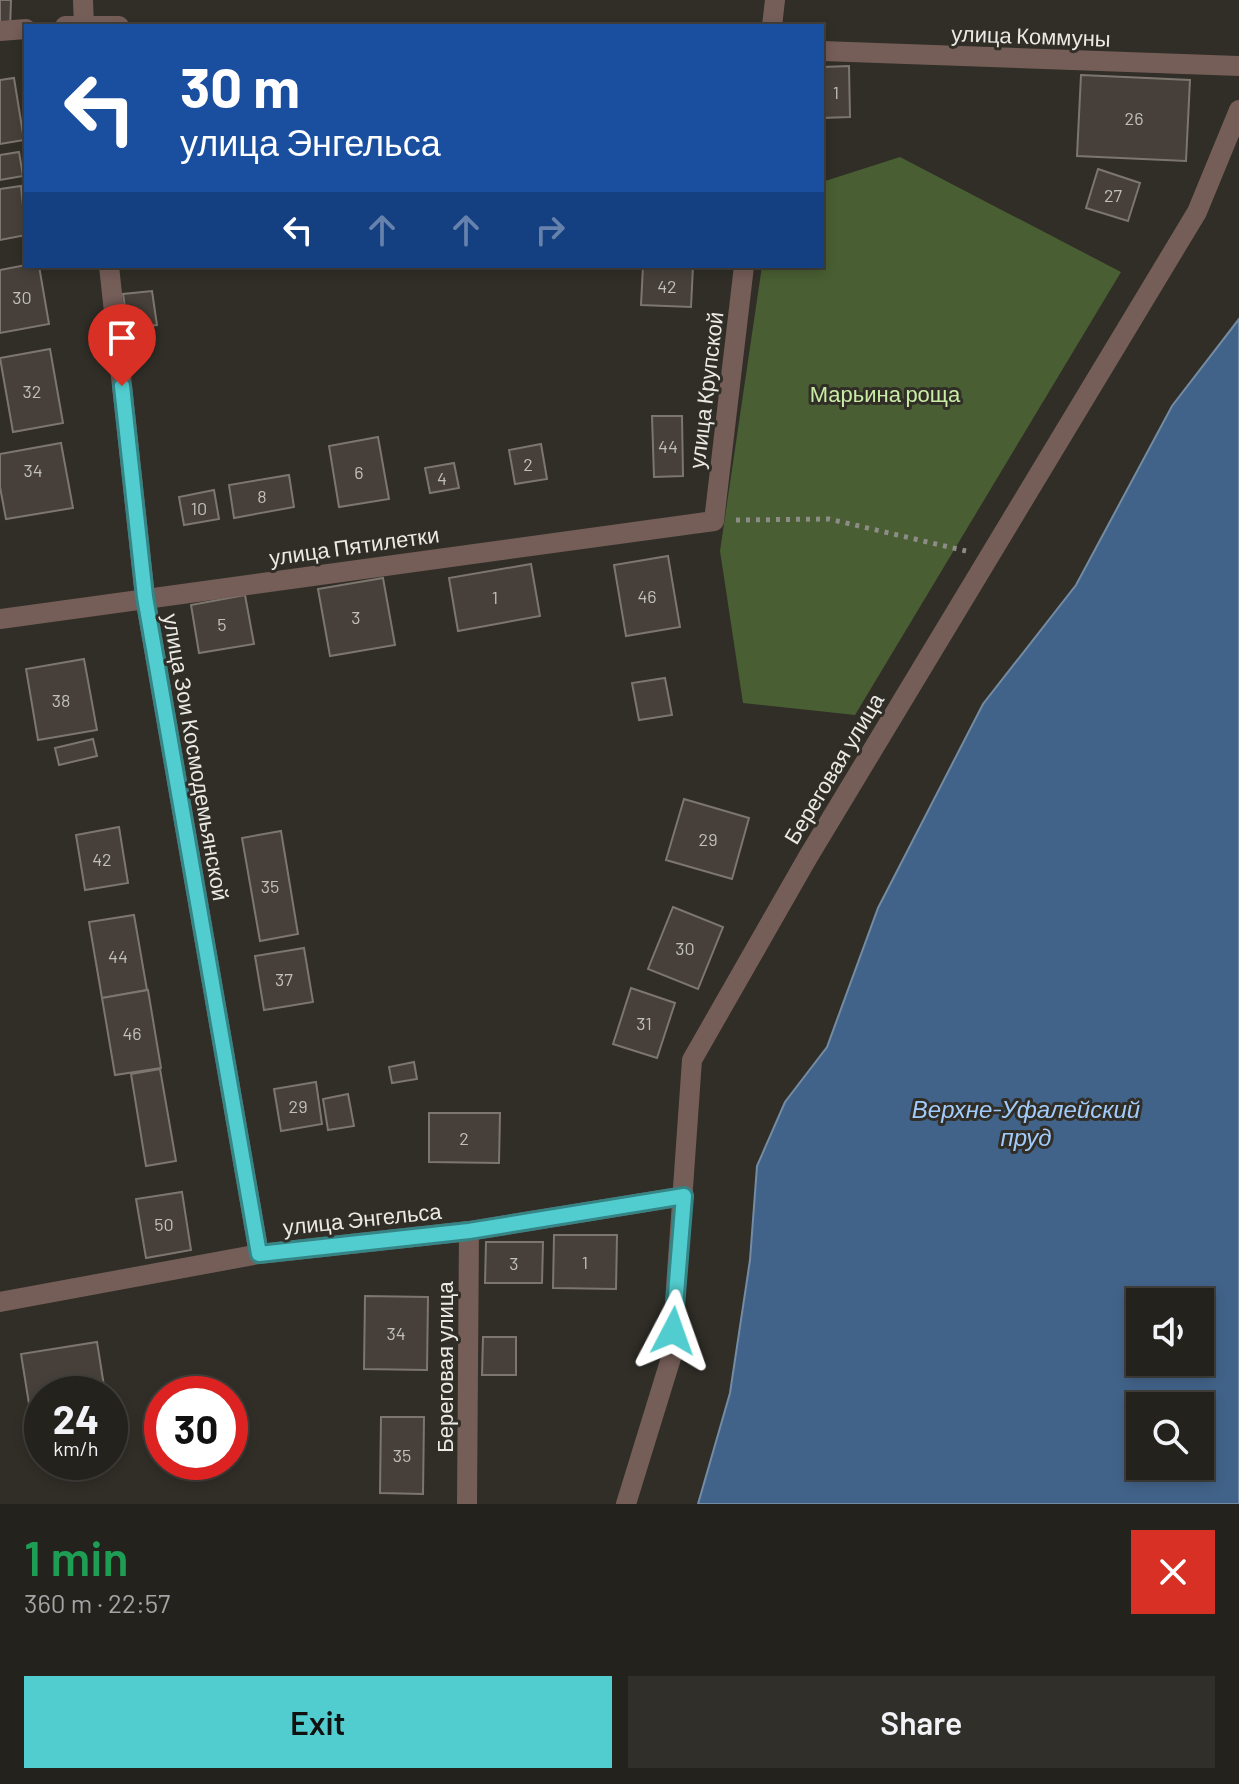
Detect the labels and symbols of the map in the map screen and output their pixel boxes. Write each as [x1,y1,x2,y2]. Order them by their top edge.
street label: улица Коммуны [951,19,1111,52]
house number: 1 [833,81,839,103]
house number: 26 [1125,107,1143,129]
house number: 27 [1104,184,1123,206]
house number: 42 [657,275,677,297]
house number: 30 [12,286,32,308]
pin [88,304,156,386]
street label: улица Крупской [682,310,729,470]
house number: 32 [23,380,41,402]
park label: Марьина роща [810,380,961,407]
house number: 44 [658,435,678,457]
house number: 2 [523,453,533,475]
house number: 34 [23,459,43,481]
house number: 6 [354,461,364,483]
house number: 4 [437,467,447,489]
house number: 8 [257,485,267,507]
house number: 10 [191,497,207,519]
street label: улица Пятилетки [267,520,441,571]
house number: 46 [637,585,657,607]
house number: 1 [492,586,498,608]
house number: 3 [351,606,361,628]
street label: улица Зои Космодемьянской [158,611,235,903]
house number: 5 [217,613,227,635]
street label: Береговая улица [778,687,890,849]
house number: 38 [52,689,70,711]
house number: 29 [698,828,718,850]
house number: 42 [92,848,112,870]
house number: 35 [261,875,279,897]
house number: 30 [675,937,695,959]
house number: 44 [108,945,128,967]
house number: 37 [275,968,293,990]
house number: 31 [636,1012,652,1034]
house number: 46 [122,1022,142,1044]
water label: Верхне-Уфалейский пруд [912,1094,1140,1151]
house number: 29 [288,1095,308,1117]
house number: 2 [459,1127,469,1149]
street label: улица Энгельса [281,1197,443,1240]
house number: 50 [154,1213,174,1235]
house number: 1 [582,1251,588,1273]
house number: 3 [509,1252,519,1274]
street label: Береговая улица [431,1281,458,1453]
position arrow [631,1289,715,1373]
house number: 34 [386,1322,406,1344]
speed limit sign: 30 [144,1376,248,1480]
house number: 35 [393,1444,411,1466]

